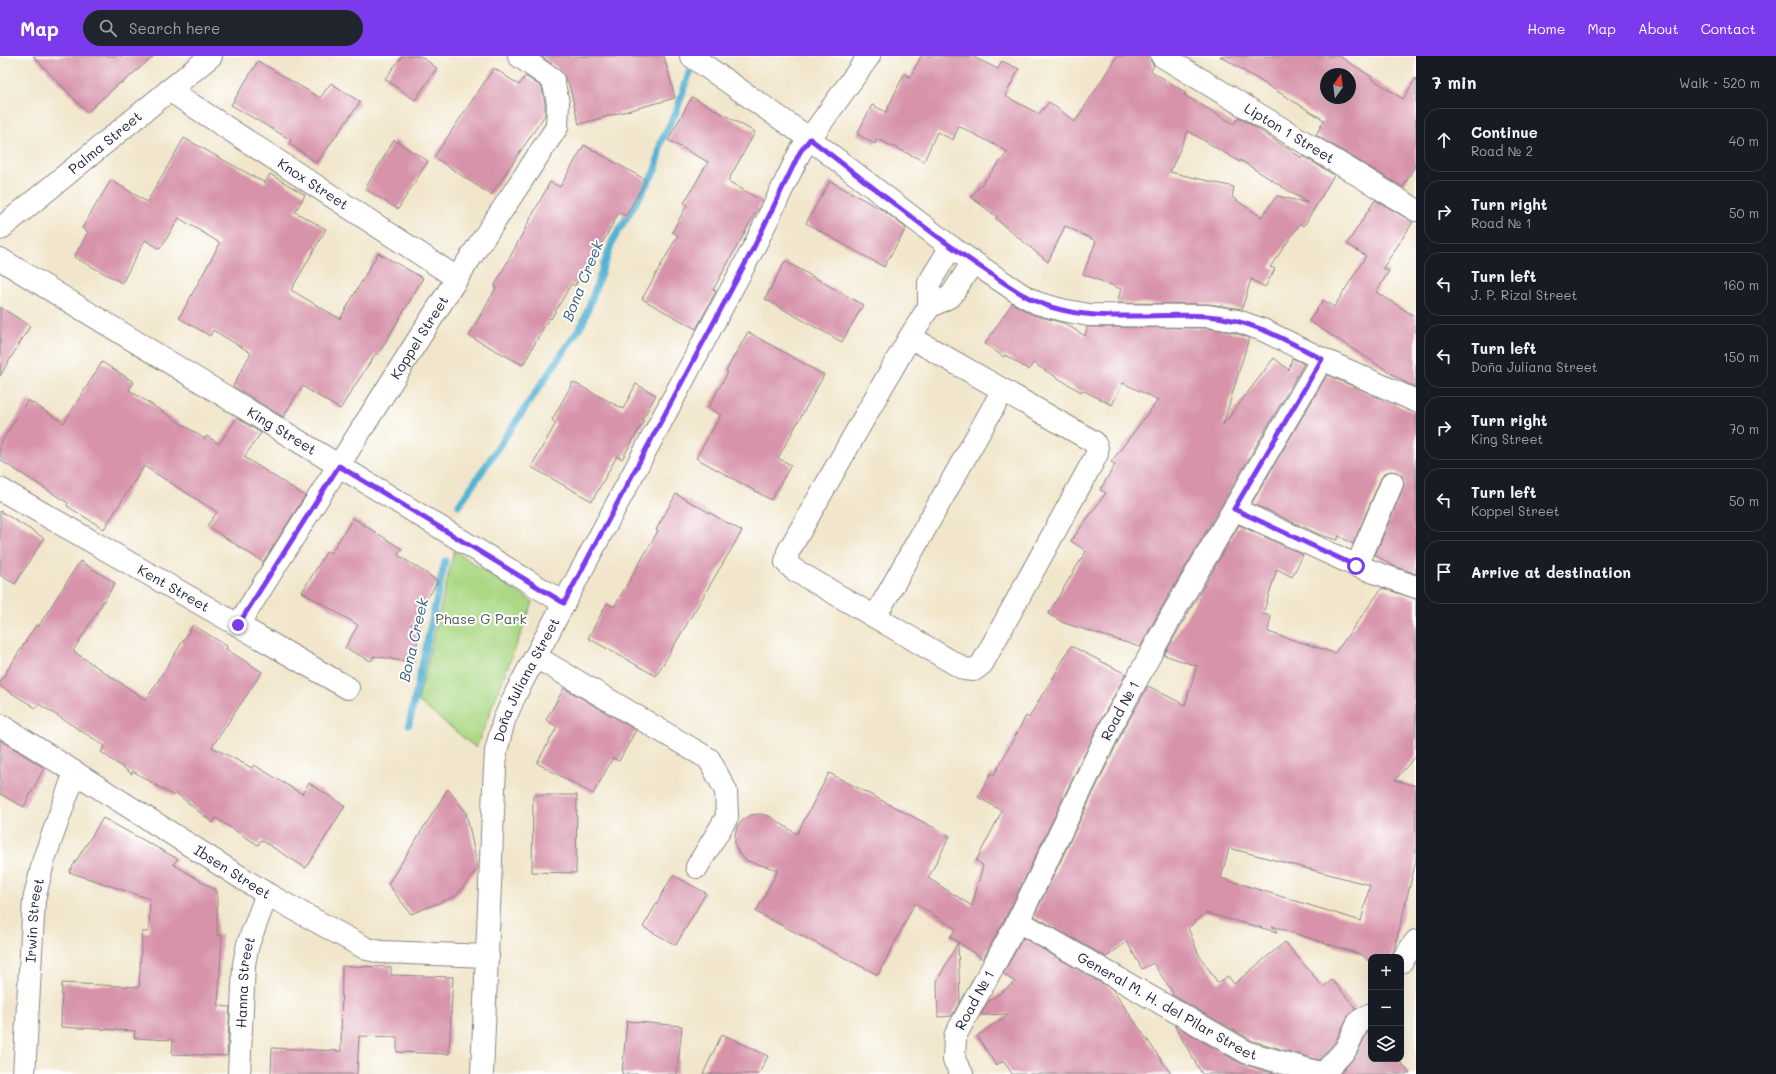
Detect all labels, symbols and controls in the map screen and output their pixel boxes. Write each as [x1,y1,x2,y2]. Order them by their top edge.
search box [83,10,363,46]
text: Map [20,16,59,41]
icon: search [97,17,119,39]
text: Search here [129,18,220,38]
text: Home [1527,19,1565,38]
text: Map [1587,19,1616,38]
text: About [1638,19,1679,38]
text: Contact [1701,19,1756,38]
north arrow [1320,68,1356,104]
text: 7 min [1432,71,1477,93]
text: Walk · 520 m [1679,74,1760,91]
street label: Lipton 1 Street [1241,98,1338,167]
street label: Palma Street [64,107,146,178]
text: Continue [1471,122,1538,142]
icon: ahead [1433,129,1455,151]
text: 40 m [1729,132,1759,149]
text: Road № 2 [1471,142,1533,159]
street label: Knox Street [274,154,352,214]
text: Turn right [1471,194,1548,214]
icon: right [1433,201,1455,223]
text: 50 m [1729,204,1759,221]
text: Road № 1 [1471,214,1531,231]
water label: Bona Creek [557,236,608,324]
text: Turn left [1471,266,1536,286]
icon: left [1433,273,1455,295]
text: 160 m [1723,276,1759,293]
text: J. P. Rizal Street [1471,286,1577,303]
street label: Koppel Street [386,292,453,383]
text: Turn left [1471,338,1536,358]
icon: left [1433,345,1455,367]
text: 150 m [1723,348,1759,365]
text: Doña Juliana Street [1471,358,1598,375]
street label: King Street [244,402,320,459]
text: Turn right [1471,410,1548,430]
icon: right [1433,417,1455,439]
text: 70 m [1729,420,1759,437]
text: King Street [1471,430,1543,447]
text: Turn left [1471,482,1536,502]
icon: left [1433,489,1455,511]
text: 50 m [1729,492,1759,509]
text: Koppel Street [1471,502,1560,519]
route start [1347,557,1365,575]
street label: Kent Street [134,560,213,616]
icon: arrive [1433,561,1455,583]
text: Arrive at destination [1471,562,1631,582]
water label: Bona Creek [394,595,433,684]
park label: Phase G Park [435,609,527,628]
street label: Doña Juliana Street [489,614,564,744]
route end [229,616,247,634]
street label: Road № 1 [1096,677,1143,744]
street label: Ibsen Street [191,840,275,903]
street label: Irwin Street [20,876,48,963]
street label: Hanna Street [231,933,259,1028]
street label: General M. H. del Pilar Street [1074,947,1259,1064]
map controls [1368,954,1404,1062]
button: + [1368,954,1404,990]
street label: Road № 1 [950,967,998,1033]
button: − [1368,990,1404,1026]
button: layers [1368,1026,1404,1062]

